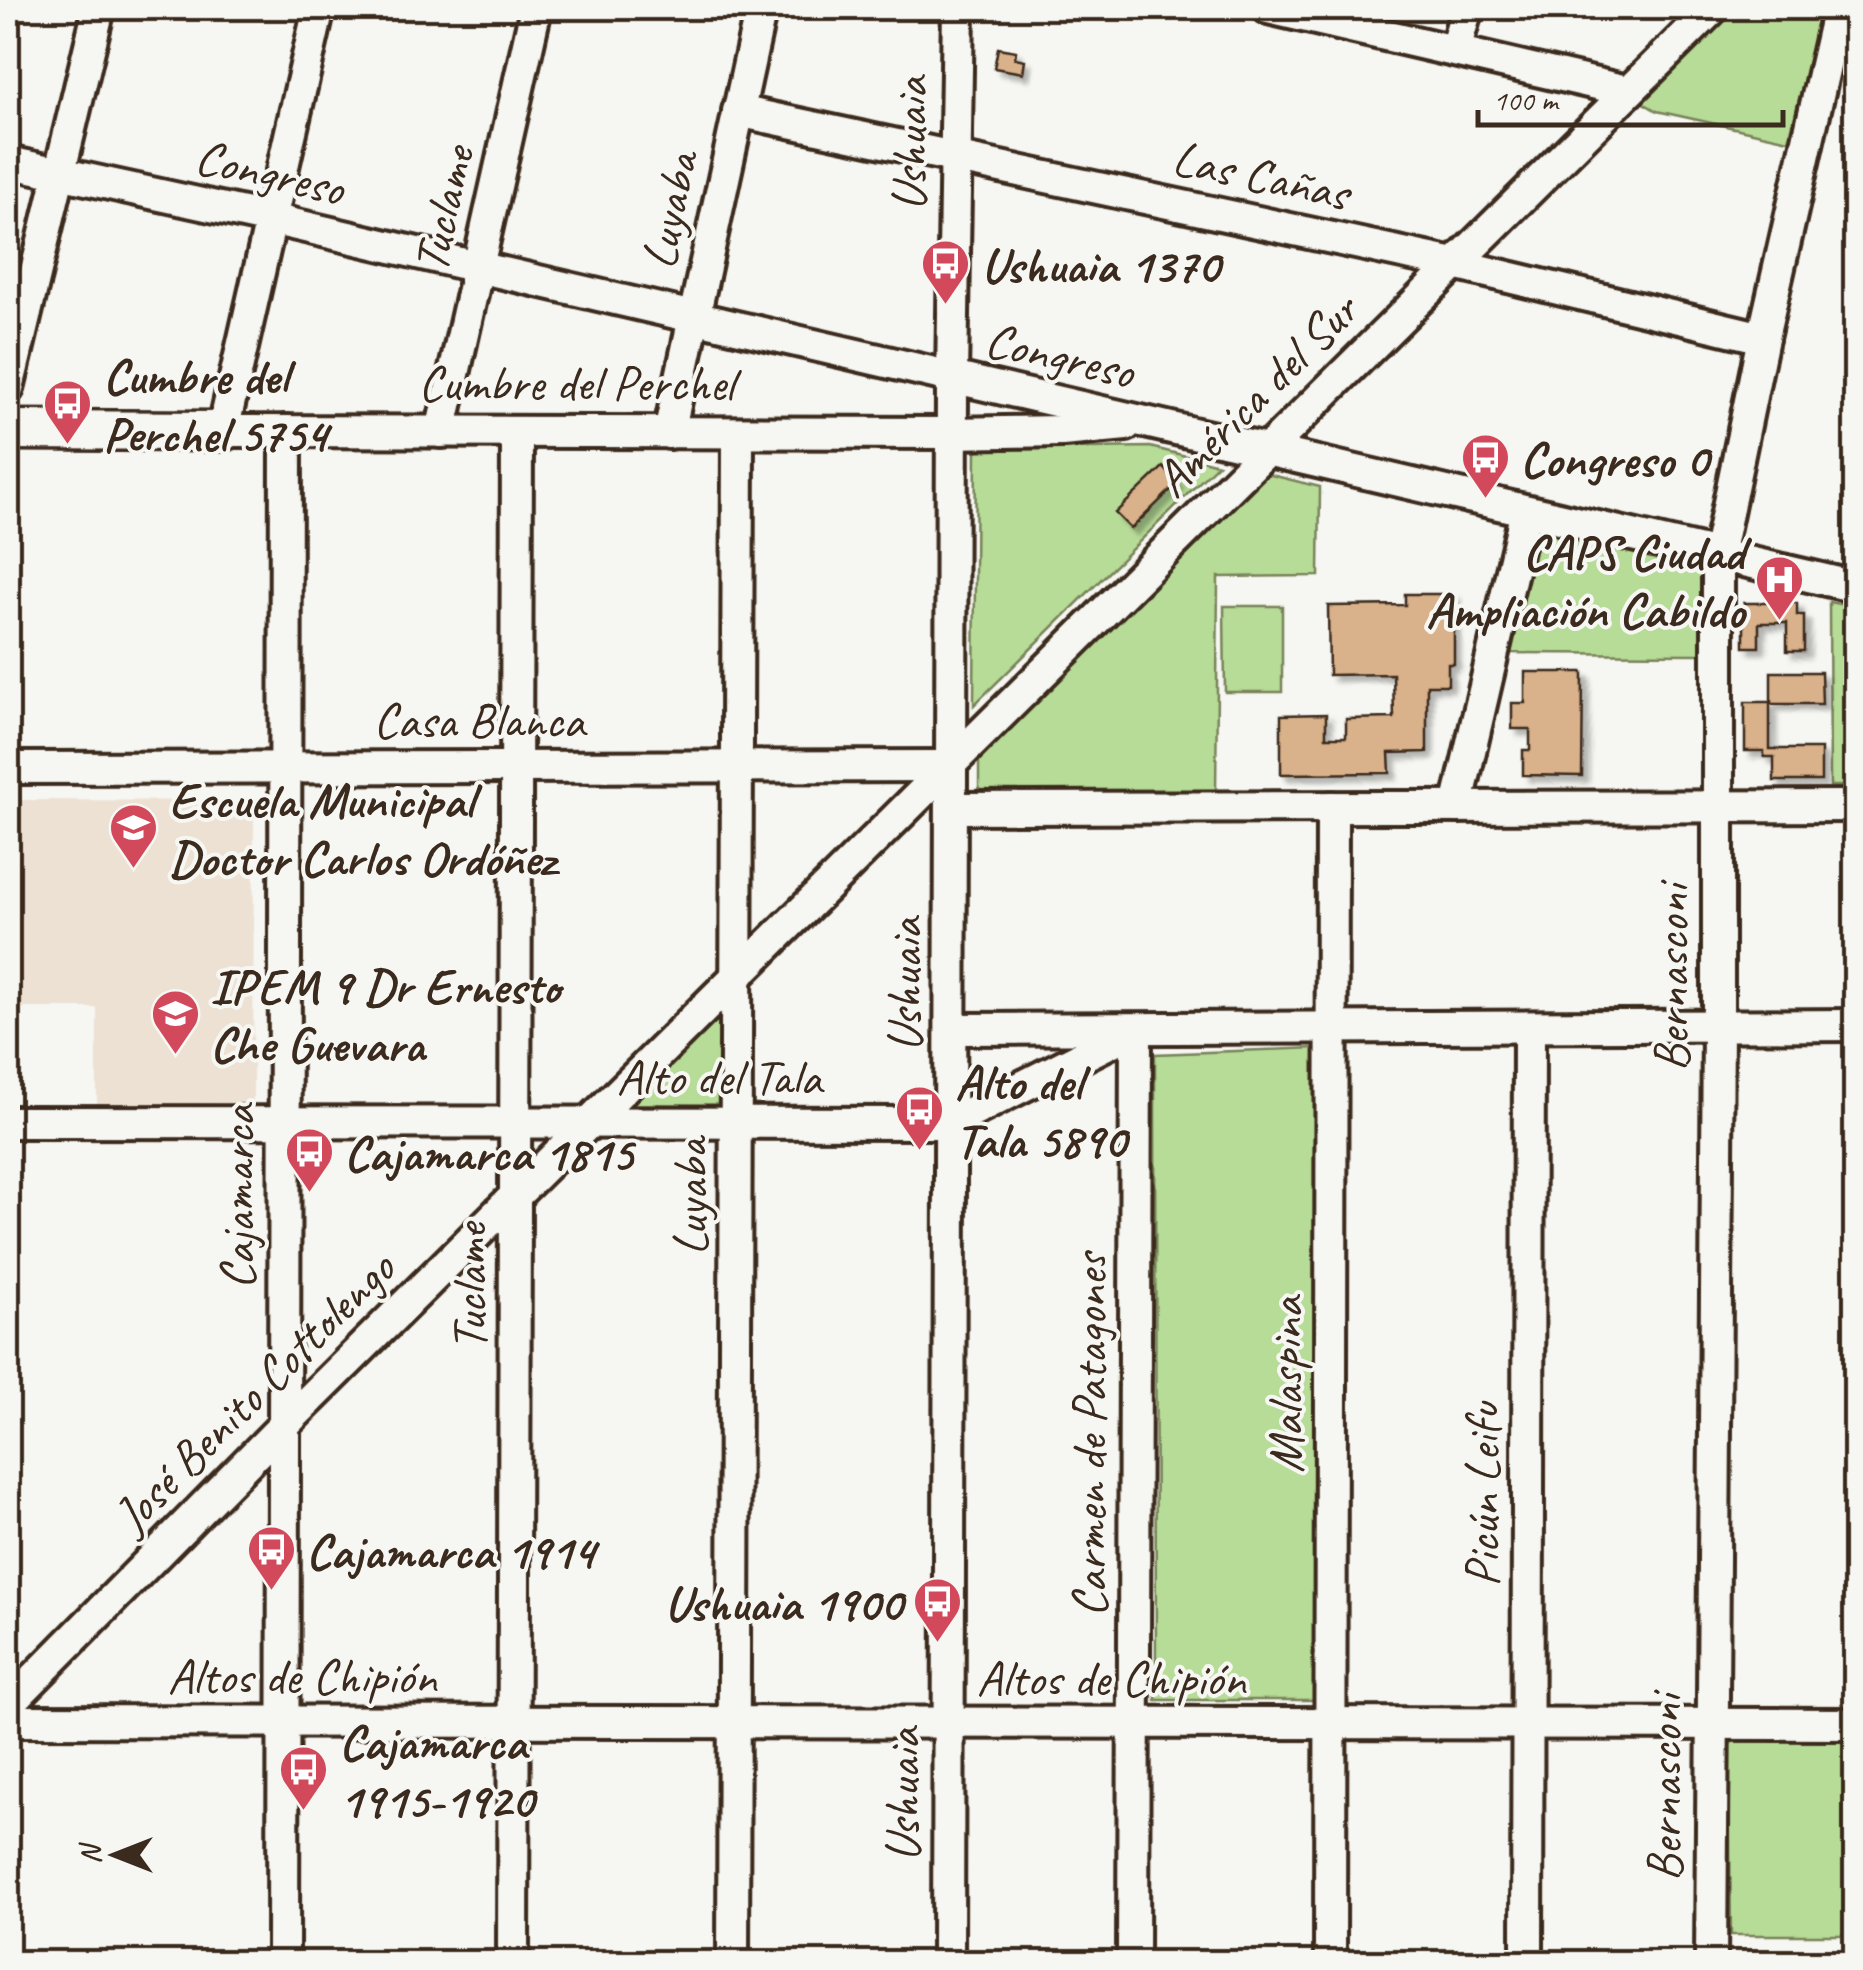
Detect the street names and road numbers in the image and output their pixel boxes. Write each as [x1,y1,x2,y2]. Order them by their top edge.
street label: Ushuaia [877,73,942,212]
street label: Congreso [189,125,352,221]
street label: Las Cañas [1167,126,1359,226]
street label: Tuclame [398,138,489,278]
street label: Luyaba [626,142,713,274]
street label: América del Sur [1141,278,1373,510]
street label: Congreso [979,308,1142,404]
street label: Cumbre del Perchel [418,352,742,415]
street label: Casa Blanca [373,689,588,752]
street label: Bernasconi [1640,879,1703,1072]
street label: Ushuaia [873,915,936,1052]
street label: Alto del Tala [617,1046,825,1109]
street label: Cajamarca [206,1102,269,1289]
street label: Luyaba [659,1134,722,1256]
street label: Tuclame [438,1221,501,1351]
street label: José Benito Cottolengo [99,1236,410,1548]
street label: Carmen de Patagones [1058,1249,1121,1617]
street label: Malaspina [1254,1294,1317,1473]
street label: Picún Leifu [1451,1401,1514,1587]
street label: Altos de Chipión [168,1645,438,1708]
street label: Altos de Chipión [977,1647,1247,1710]
street label: Bernasconi [1633,1689,1696,1882]
street label: Ushuaia [871,1725,934,1862]

